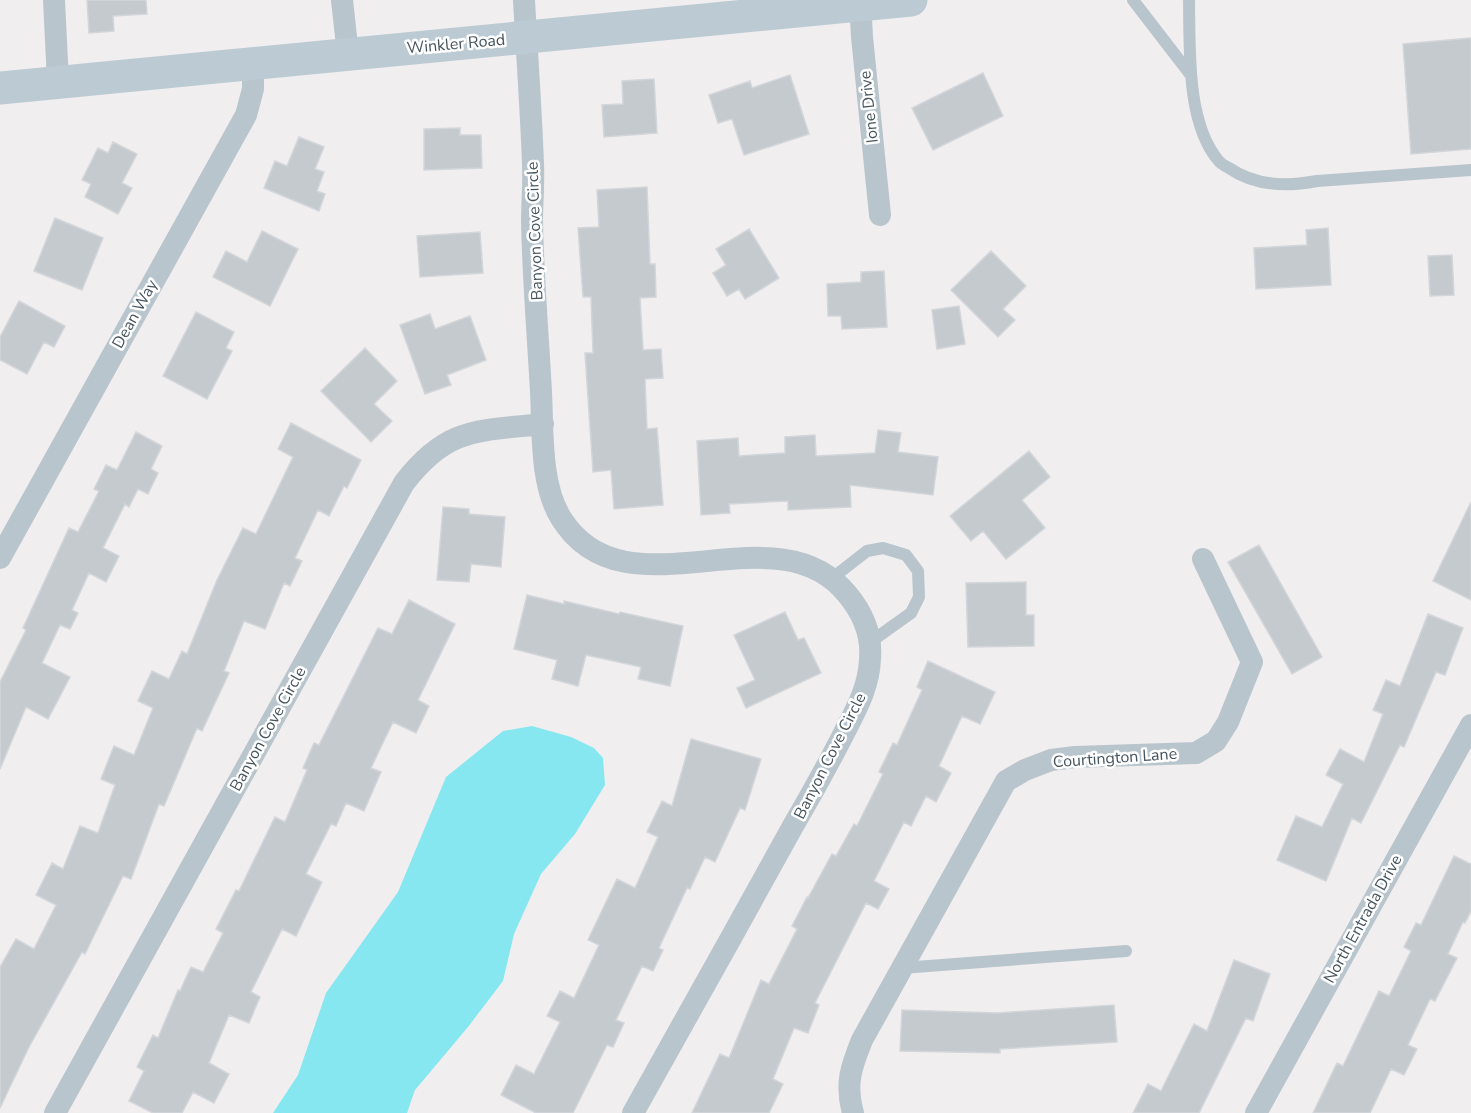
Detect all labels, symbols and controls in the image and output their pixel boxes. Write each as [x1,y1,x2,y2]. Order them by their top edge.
street label: Winkler Road [406,29,506,59]
street label: Ione Drive [854,70,884,144]
street label: Banyon Cove Circle [522,161,548,301]
street label: Dean Way [107,275,163,352]
street label: Banyon Cove Circle [225,663,311,795]
street label: Banyon Cove Circle [789,689,871,823]
street label: Courtington Lane [1052,743,1178,773]
street label: North Entrada Drive [1319,851,1407,987]

